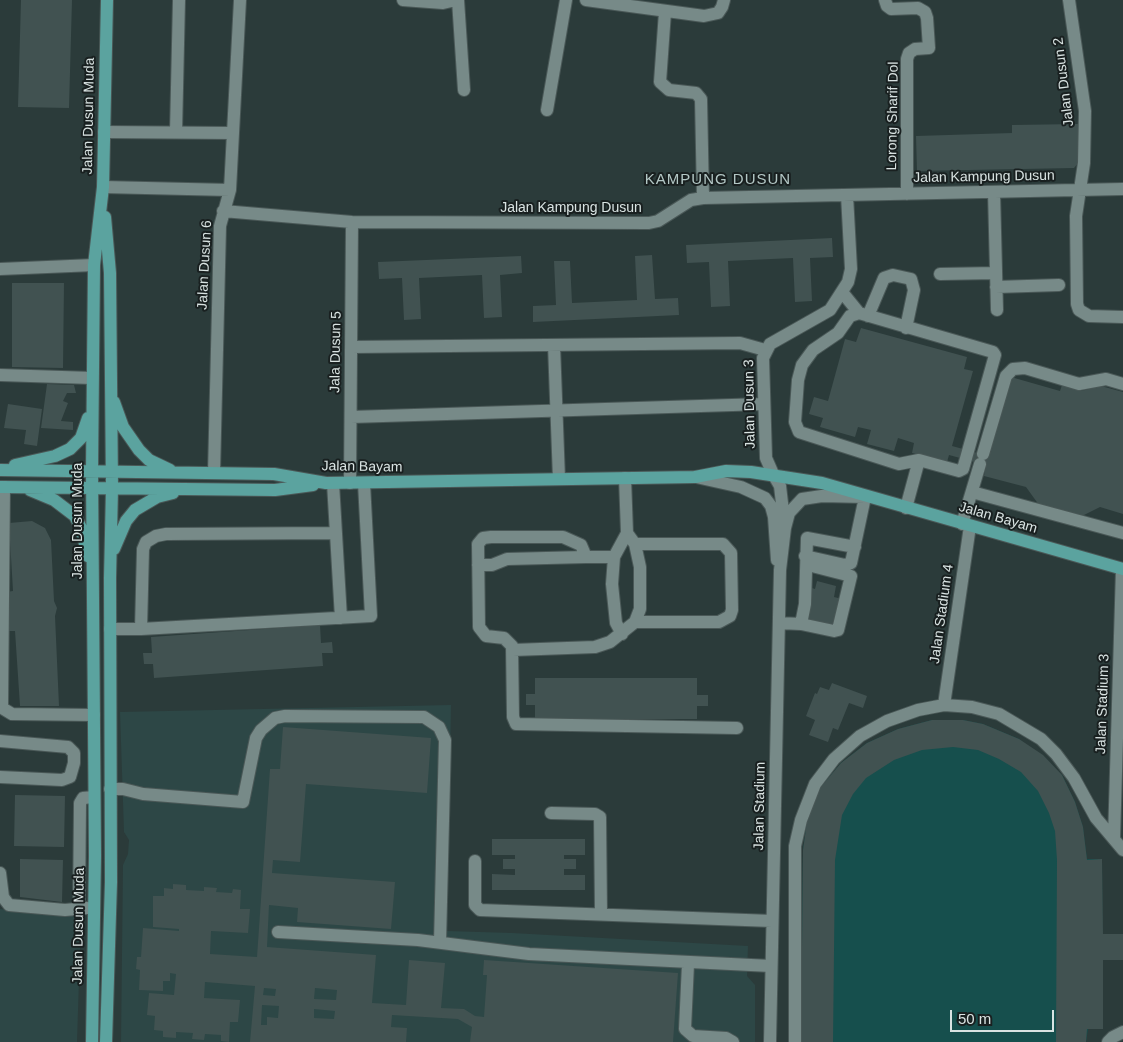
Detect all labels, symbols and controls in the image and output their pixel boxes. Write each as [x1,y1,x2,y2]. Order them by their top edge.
street label: Jalan Dusun 2 [1050,37,1078,127]
street label: Jalan Dusun Muda [80,57,98,175]
street label: Lorong Sharif Dol [884,61,902,171]
street label: Jalan Kampung Dusun [913,167,1055,187]
district label: KAMPUNG DUSUN [643,171,793,189]
street label: Jalan Kampung Dusun [500,200,642,216]
street label: Jalan Dusun 6 [194,220,216,310]
street label: Jala Dusun 5 [327,311,345,393]
street label: Jalan Dusun 3 [741,359,759,449]
street label: Jalan Bayam [321,458,403,476]
street label: Jalan Dusun Muda [70,463,86,579]
street label: Jalan Bayam [957,499,1039,537]
street label: Jalan Stadium 4 [927,563,957,665]
street label: Jalan Stadium 3 [1093,654,1113,754]
street label: Jalan Stadium [751,762,769,850]
street label: Jalan Dusun Muda [70,867,88,985]
scale bar [953,1000,1057,1032]
text: 50 m [958,1010,991,1027]

